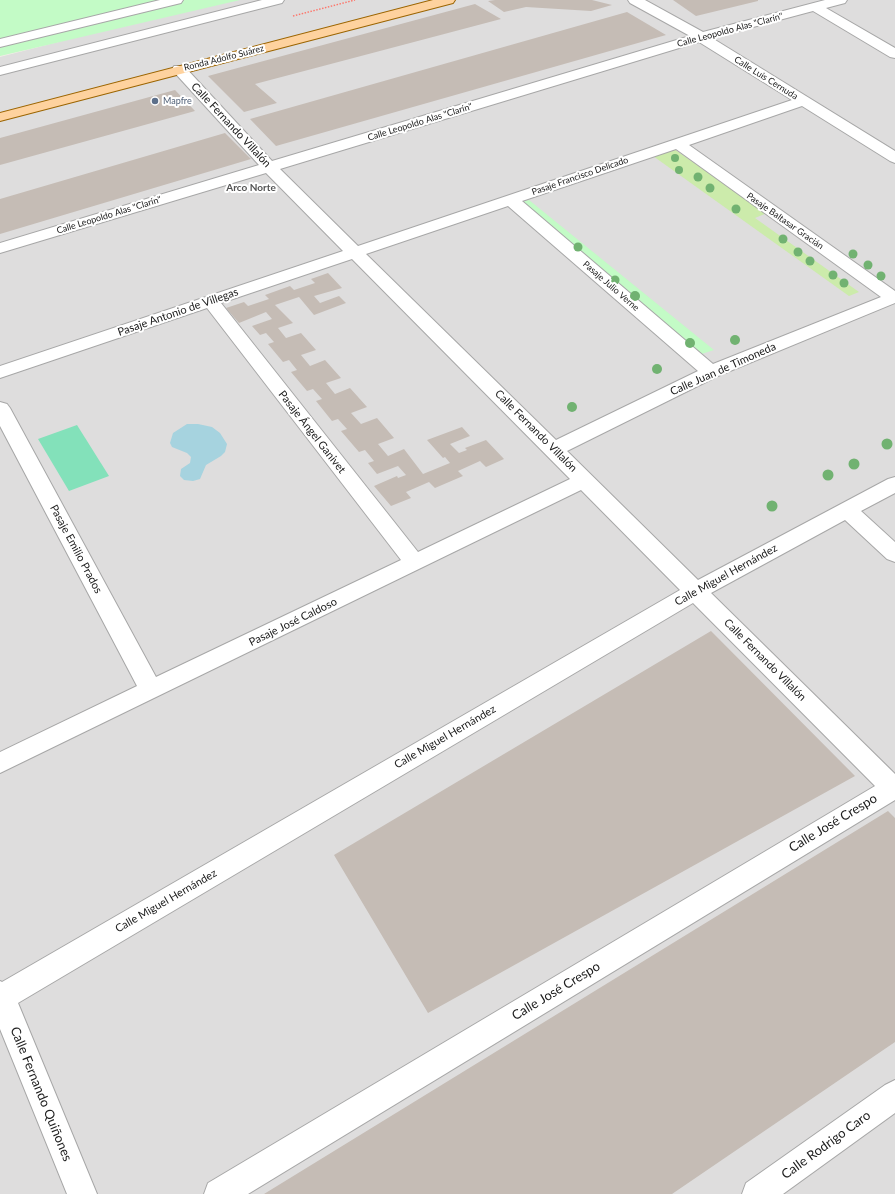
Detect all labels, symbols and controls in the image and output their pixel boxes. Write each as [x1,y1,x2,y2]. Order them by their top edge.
street label: Calle Leopoldo Alas "Clarín" [676,11,784,49]
street label: Ronda Adolfo Suárez [183,43,265,73]
street label: Calle Luis Cernuda [732,54,800,102]
street label: Calle Fernando Villalón [188,80,274,170]
marker: Mapfre [150,96,160,106]
place label: Mapfre [163,96,192,106]
street label: Calle Leopoldo Alas "Clarín" [366,101,474,143]
street label: Pasaje Francisco Delicado [530,154,630,198]
district label: Arco Norte [226,182,276,194]
street label: Pasaje Baltasar Gracián [744,190,826,252]
street label: Calle Leopoldo Alas "Clarín" [55,194,163,236]
street label: Pasaje Julio Verne [581,259,641,313]
street label: Pasaje Antonio de Villegas [116,285,240,339]
street label: Calle Juan de Timoneda [668,340,778,398]
street label: Calle Fernando Villalón [492,387,580,475]
street label: Pasaje Ángel Ganivet [276,388,348,476]
street label: Pasaje Emilio Prados [47,502,105,596]
street label: Calle Miguel Hernández [672,541,780,609]
street label: Pasaje José Caldoso [247,595,339,649]
street label: Calle Fernando Villalón [721,616,809,704]
street label: Calle Miguel Hernández [392,702,498,772]
street label: Calle José Crespo [786,791,880,855]
street label: Calle Miguel Hernández [113,866,219,936]
street label: Calle José Crespo [509,959,603,1023]
street label: Calle Fernando Quiñones [7,1024,75,1164]
street label: Calle Rodrigo Caro [779,1108,873,1182]

